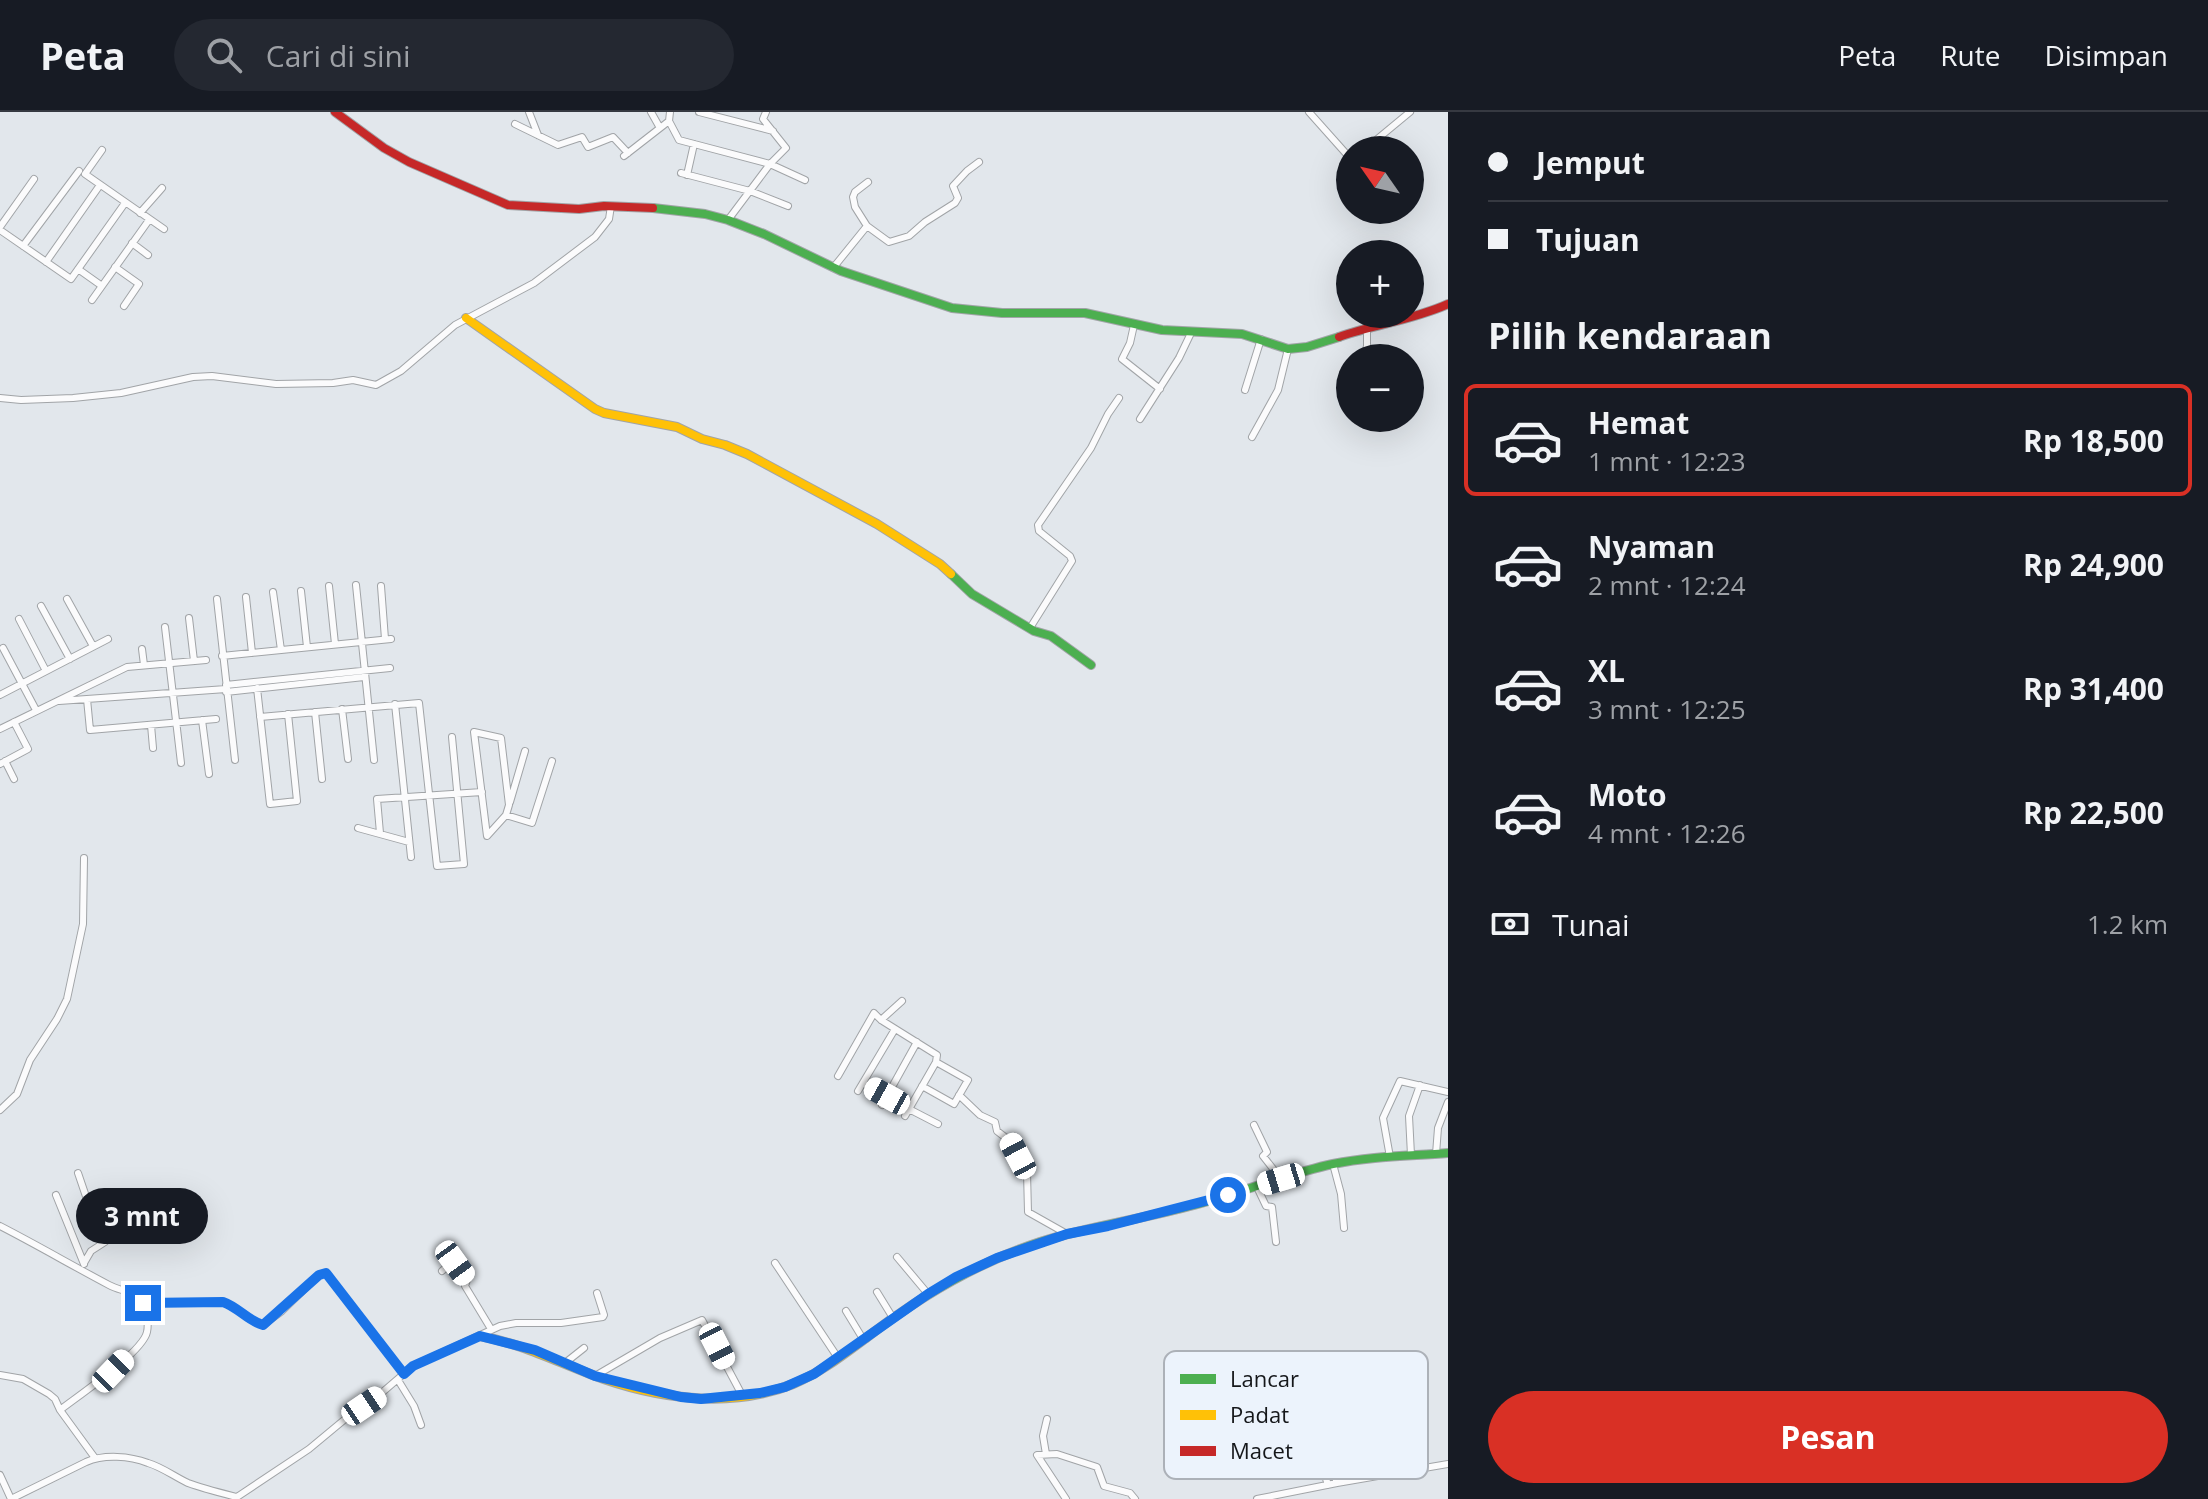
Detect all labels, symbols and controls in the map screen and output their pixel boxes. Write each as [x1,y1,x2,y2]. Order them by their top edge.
search box [174,19,734,91]
text: Peta [40,29,126,81]
icon: search [202,33,246,77]
text: Cari di sini [266,35,411,76]
text: Peta [1838,36,1896,74]
text: Rute [1940,36,2000,74]
text: Disimpan [2044,36,2168,74]
north arrow [1336,136,1424,224]
map controls [1336,136,1424,432]
text: Jemput [1536,142,1645,183]
text: Tujuan [1536,219,1640,260]
button: + [1336,240,1424,328]
text: Pilih kendaraan [1488,311,1772,360]
button: − [1336,344,1424,432]
text: Hemat [1588,402,1689,443]
icon: car [1492,404,1564,476]
text: Rp 18,500 [2023,420,2164,461]
text: 1 mnt · 12:23 [1588,443,1746,479]
text: Nyaman [1588,526,1715,567]
icon: car [1492,528,1564,600]
text: Rp 24,900 [2023,544,2164,585]
text: 2 mnt · 12:24 [1588,567,1746,603]
text: XL [1588,650,1625,691]
icon: car [1492,652,1564,724]
text: Rp 31,400 [2023,668,2164,709]
text: 3 mnt · 12:25 [1588,691,1746,727]
text: Moto [1588,774,1666,815]
icon: car [1492,776,1564,848]
text: Rp 22,500 [2023,792,2164,833]
text: 4 mnt · 12:26 [1588,815,1746,851]
icon: cash [1488,902,1532,946]
text: Tunai [1552,904,1630,945]
text: 1.2 km [2087,906,2168,942]
car [860,1074,914,1118]
car [996,1129,1040,1183]
car [1255,1161,1307,1197]
route start [1210,1177,1246,1213]
callout: 3 mnt [77,1187,209,1243]
text: 3 mnt [104,1198,180,1234]
car [431,1237,479,1289]
route end [125,1285,161,1321]
car [695,1319,739,1373]
car [88,1345,138,1397]
legend [1164,1351,1428,1479]
text: Lancar [1230,1363,1299,1393]
car [337,1383,391,1429]
button: Pesan [1488,1391,2168,1483]
text: Padat [1230,1399,1289,1429]
text: Macet [1230,1435,1293,1465]

